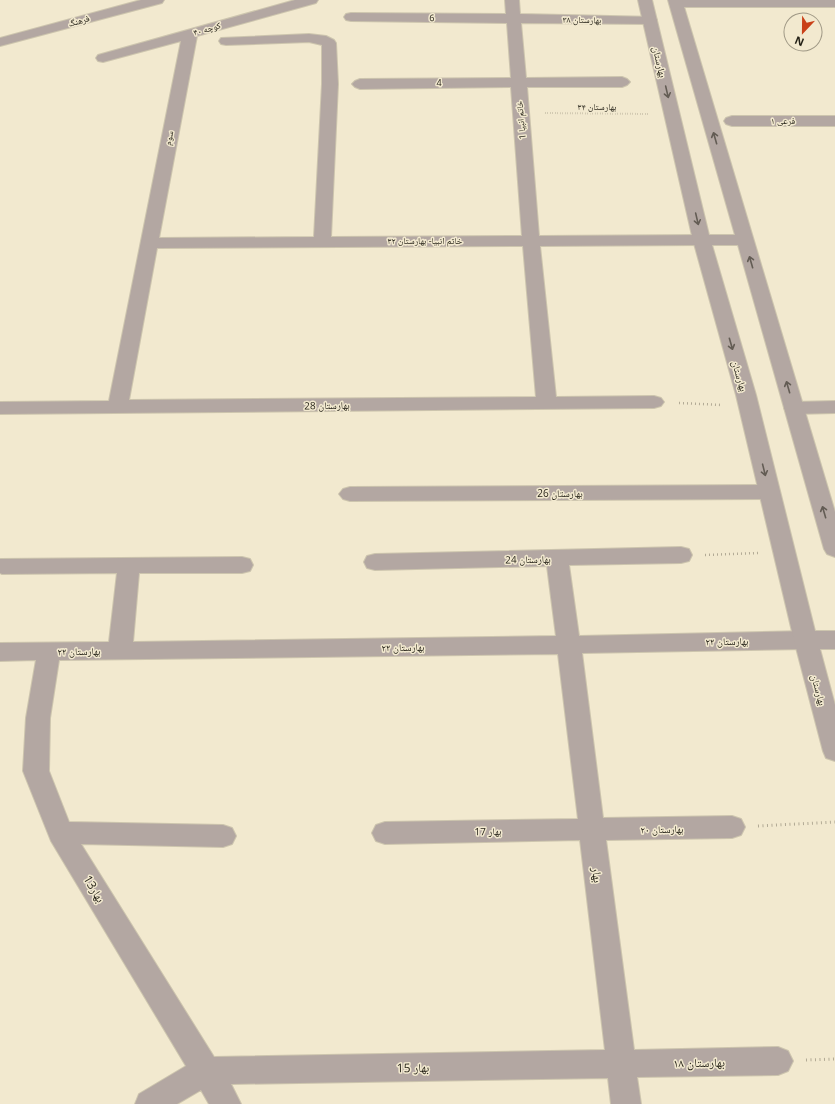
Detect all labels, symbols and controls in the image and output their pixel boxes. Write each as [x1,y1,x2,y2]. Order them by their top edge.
street label: فرهنگ [67,11,91,30]
street label: 6 [429,11,435,24]
north arrow [783,12,823,52]
street label: بهارستان ۳۸ [562,13,602,26]
street label: کوچه ۴۰ [192,18,222,39]
text: N [792,33,806,50]
street label: بهارستان [650,45,670,79]
street label: 4 [436,76,442,89]
one-way arrow [664,86,672,99]
street label: خاتم انبیا 1 [512,100,529,140]
street label: بهارستان ۳۴ [578,100,617,113]
street label: فرعی ۱ [771,114,795,127]
street label: سوم [161,129,177,146]
one-way arrow [711,131,718,144]
one-way arrow [694,212,702,225]
street label: خاتم انبیا- بهارستان ۳۲ [388,234,463,247]
one-way arrow [747,256,754,269]
one-way arrow [728,338,735,351]
street label: بهارستان [729,359,751,393]
one-way arrow [784,381,791,394]
street label: بهارستان 28 [304,398,350,412]
one-way arrow [761,463,768,476]
street label: بهارستان 26 [537,486,583,500]
one-way arrow [820,506,827,519]
street label: بهارستان 24 [505,552,551,566]
street label: بهارستان ۲۲ [705,634,749,648]
street label: بهارستان ۲۲ [381,640,425,654]
street label: بهارستان ۲۲ [57,644,101,658]
street label: بهارستان [808,673,830,707]
street label: بهارستان ۲۰ [640,822,684,836]
street label: بهار 17 [474,824,502,838]
street label: بهار [588,865,607,884]
street label: بهار13 [80,872,109,906]
street label: بهارستان ۱۸ [673,1054,725,1071]
street label: بهار 15 [397,1059,429,1076]

